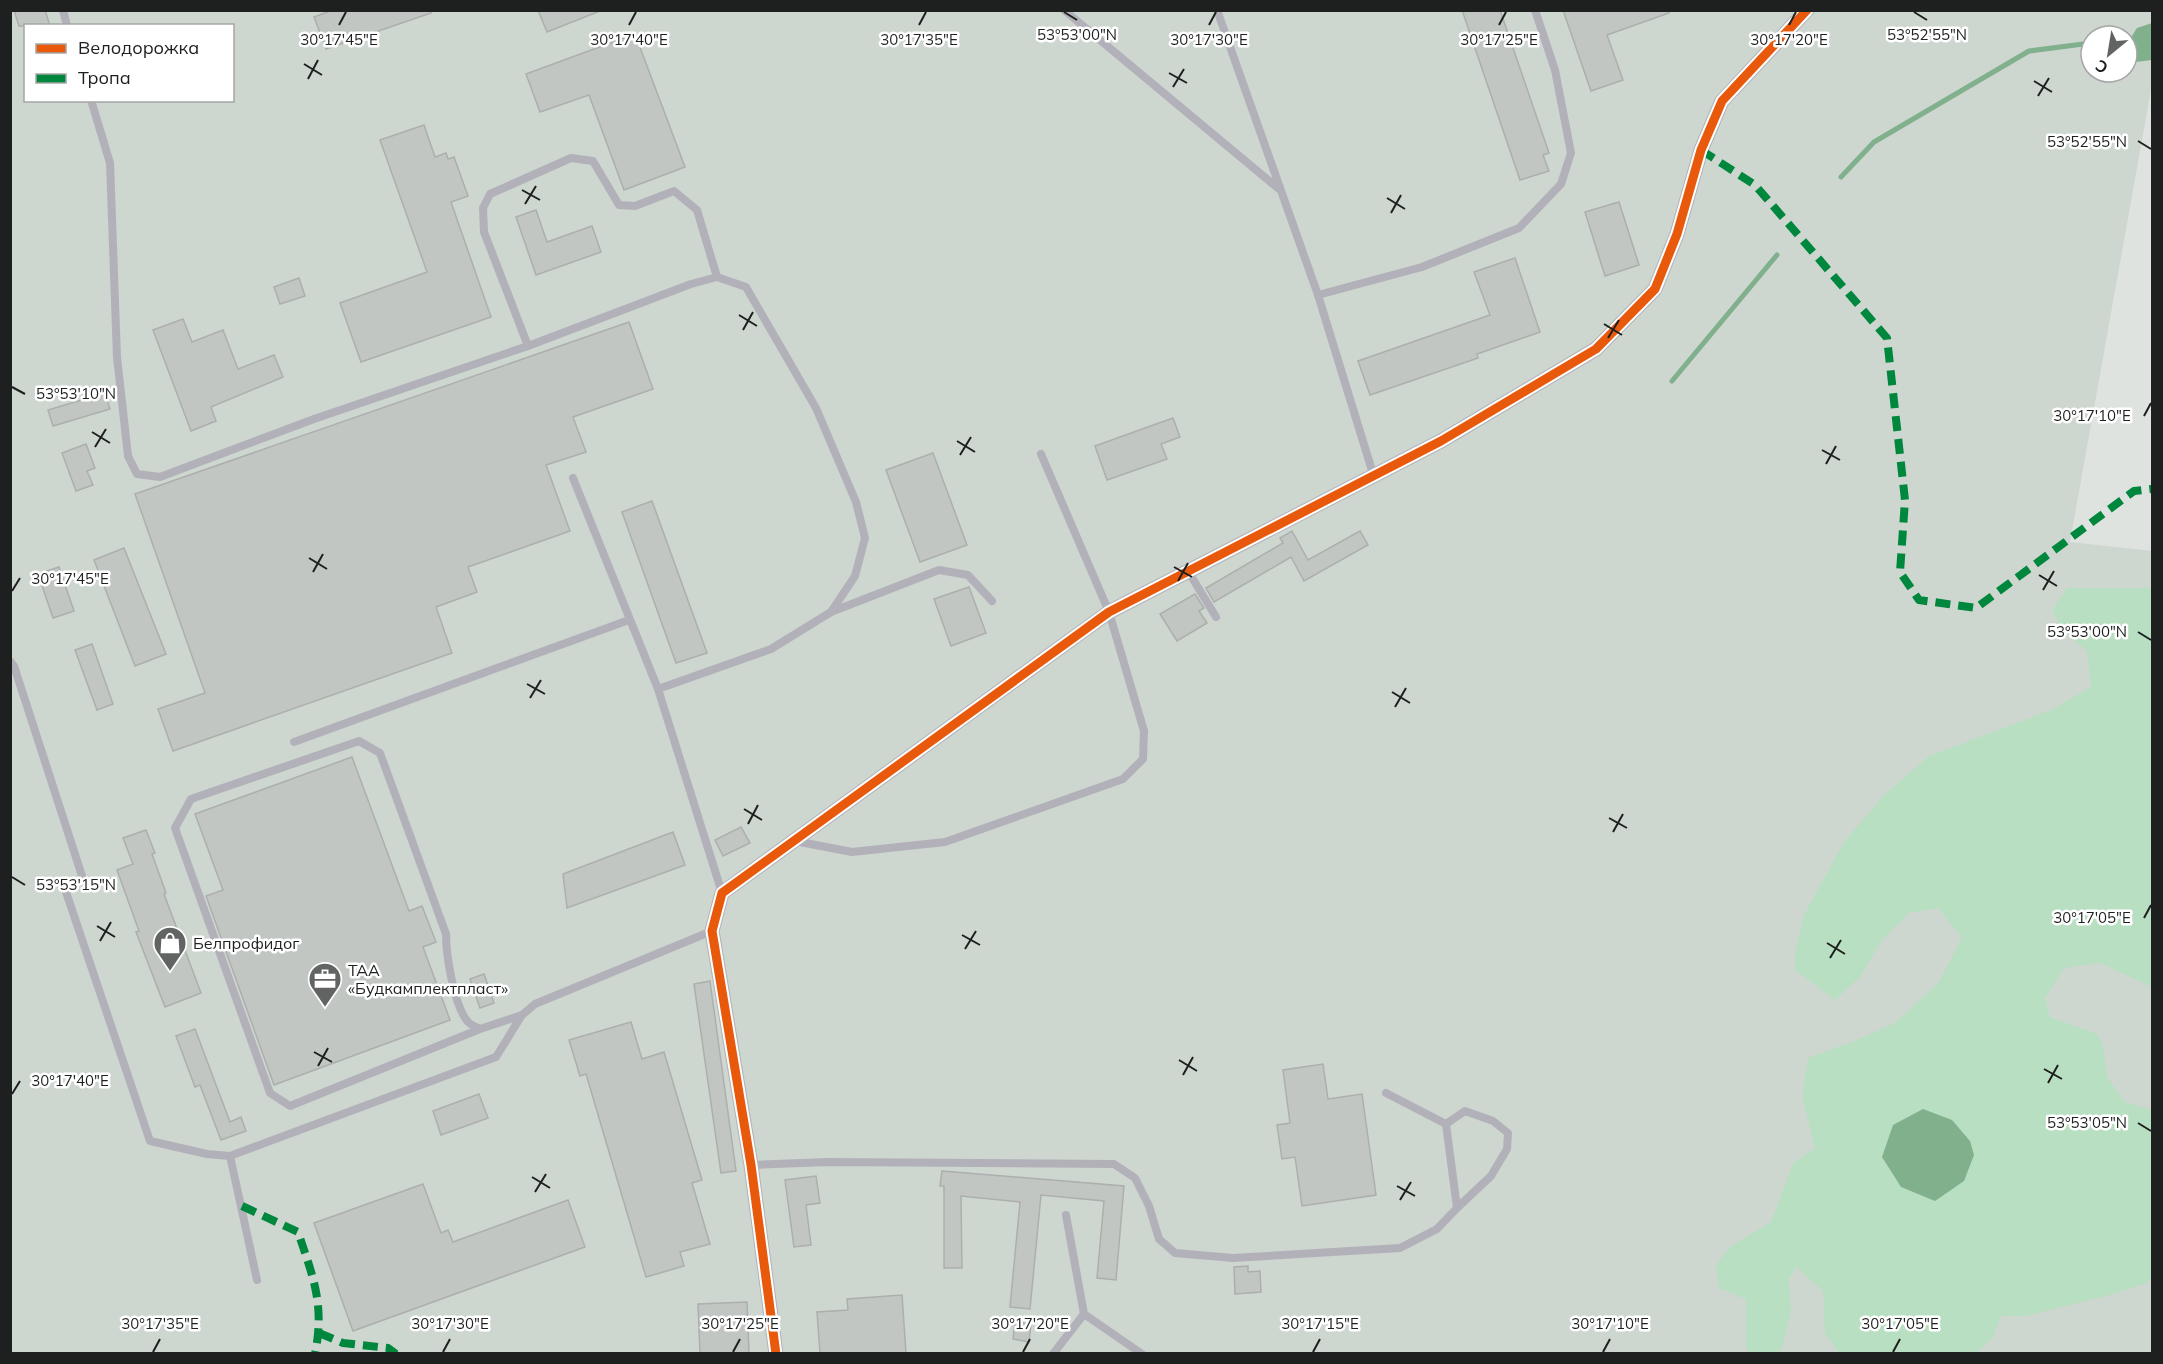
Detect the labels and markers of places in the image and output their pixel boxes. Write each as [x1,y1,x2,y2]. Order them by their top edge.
shop icon: Белпрофидог [152,925,188,972]
place label: Белпрофидог [193,933,299,953]
place label: ТАА «Будкамплектпласт» [348,960,508,998]
office icon: ТАА «Будкамплектпласт» [307,961,343,1008]

